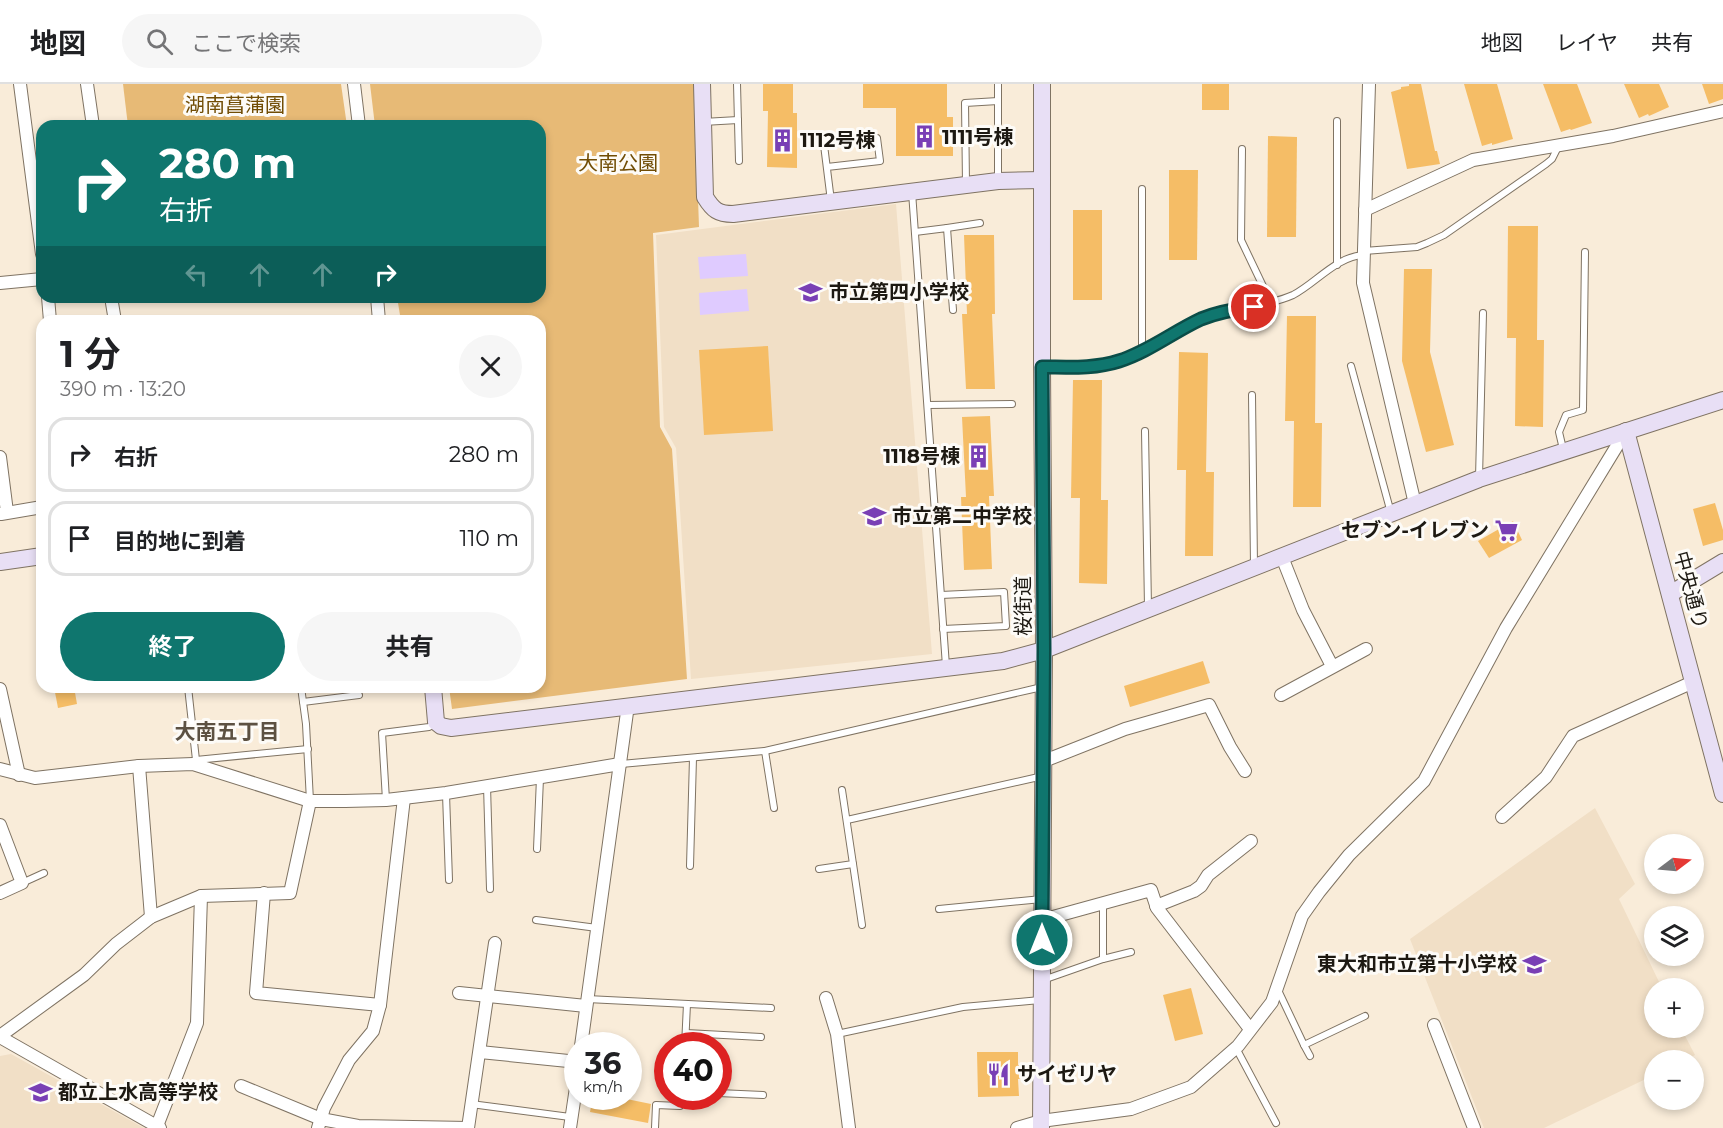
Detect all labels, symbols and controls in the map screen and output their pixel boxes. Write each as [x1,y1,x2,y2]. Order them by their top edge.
search box [122,14,542,68]
icon: search [143,25,176,58]
text: 地図 [30,26,86,60]
text: ここで検索 [191,30,301,57]
text: 地図 [1481,30,1523,55]
text: レイヤ [1556,30,1618,55]
text: 共有 [1651,30,1693,55]
park label: 湖南菖蒲園 [185,93,285,117]
building icon: 1111号棟 [911,124,937,150]
place label: 1111号棟 [942,125,1013,149]
building icon: 1112号棟 [769,127,795,153]
place label: 1112号棟 [800,128,875,152]
text: 280 m [159,137,296,189]
icon: right [60,144,138,222]
park label: 大南公園 [578,151,658,175]
text: 右折 [159,194,213,227]
icon: left [180,258,213,291]
icon: ahead [243,258,276,291]
icon: ahead [306,258,339,291]
icon: right [369,258,402,291]
school or university icon: 市立第四小学校 [798,279,824,305]
place label: 市立第四小学校 [829,280,969,304]
pin [1228,281,1279,332]
icon: arrive [1237,290,1270,323]
text: 1 分 [60,332,120,376]
button: close [459,335,522,398]
text: 390 m · 13:20 [60,377,186,401]
icon: right [63,438,96,471]
text: 280 m [449,441,519,468]
building icon: 1118号棟 [965,443,991,469]
text: 右折 [114,444,158,471]
place label: 1118号棟 [883,444,960,468]
school or university icon: 市立第二中学校 [861,503,887,529]
place label: 市立第二中学校 [892,504,1032,528]
supermarket icon: セブン-イレブン [1494,517,1520,543]
place label: セブン-イレブン [1341,518,1489,542]
icon: arrive [63,522,96,555]
text: 110 m [459,525,519,552]
text: 目的地に到着 [114,528,246,555]
street label: 中央通り [1669,548,1713,632]
street label: 桜街道 [1011,576,1035,636]
button: 終了 [60,612,285,681]
button: 共有 [297,612,522,681]
district label: 大南五丁目 [175,719,280,744]
north arrow [1644,834,1704,894]
map controls [1644,834,1704,1110]
button: layers [1644,906,1704,966]
position arrow [1010,908,1074,972]
school or university icon: 東大和市立第十小学校 [1522,951,1548,977]
place label: 東大和市立第十小学校 [1317,952,1517,976]
button: + [1644,978,1704,1038]
speed limit sign: 40 [654,1032,732,1110]
text: 36 [585,1045,621,1082]
button: − [1644,1050,1704,1110]
restaurant icon: サイゼリヤ [986,1061,1012,1087]
place label: サイゼリヤ [1017,1062,1117,1086]
text: km/h [583,1077,623,1096]
school or university icon: 都立上水高等学校 [27,1079,53,1105]
place label: 都立上水高等学校 [58,1080,218,1104]

